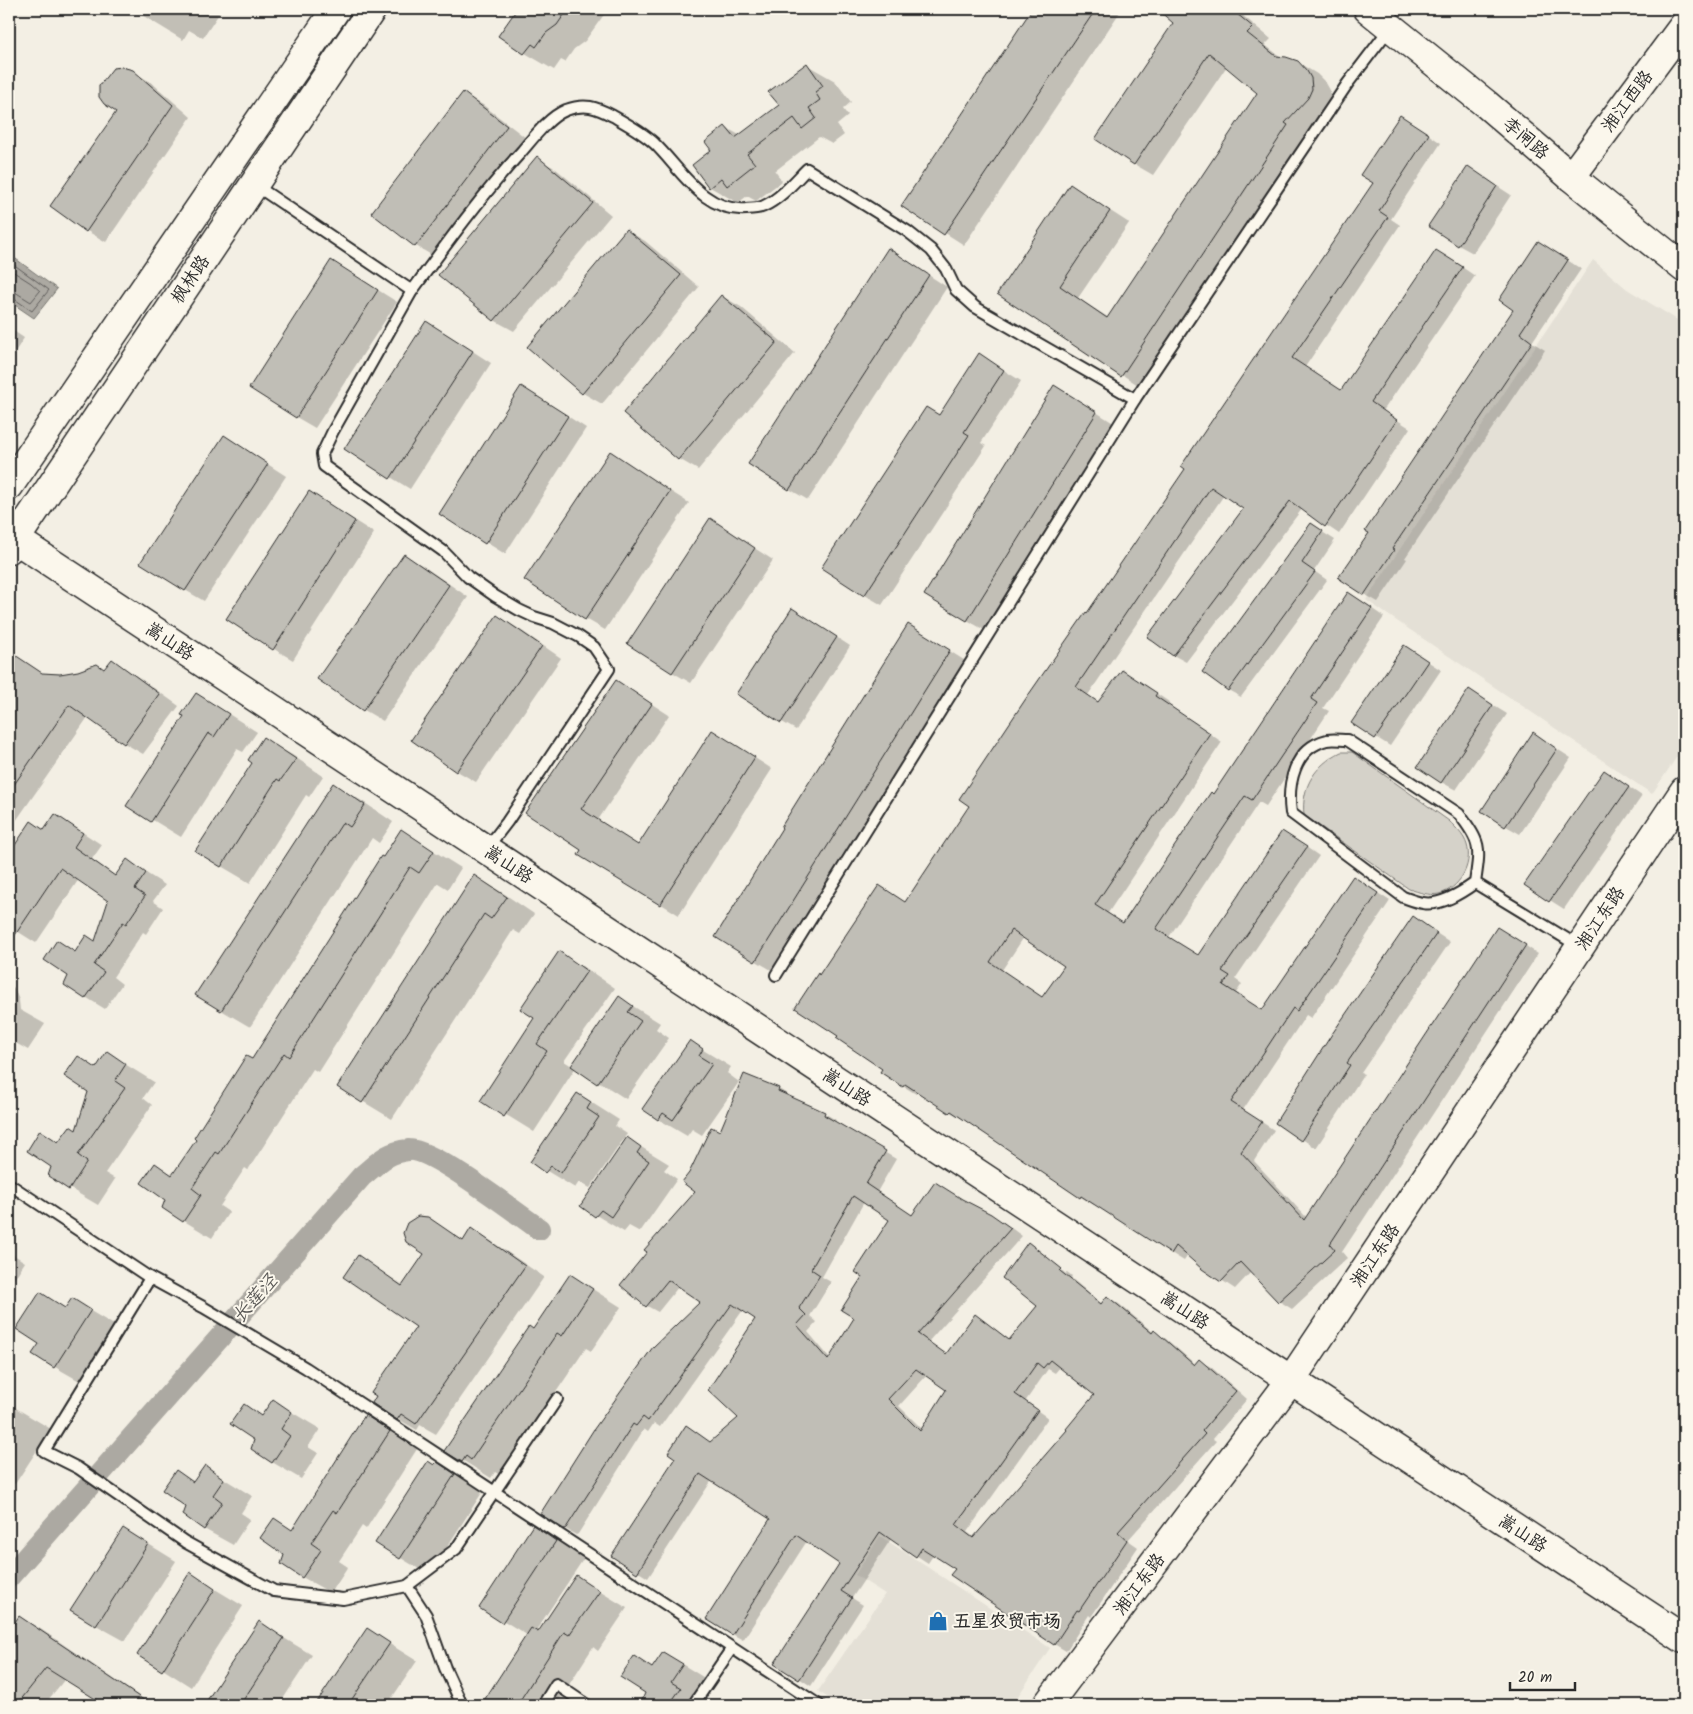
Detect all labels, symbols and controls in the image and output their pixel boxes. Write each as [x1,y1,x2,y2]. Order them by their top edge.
street label: 湘江西路 [1595,64,1661,139]
street label: 李闸路 [1495,111,1555,168]
street label: 枫林路 [164,249,218,310]
street label: 嵩山路 [139,615,200,669]
street label: 嵩山路 [478,838,539,892]
street label: 湘江东路 [1569,881,1633,957]
street label: 嵩山路 [816,1061,877,1115]
street label: 湘江东路 [1344,1218,1408,1294]
water label: 长莲泾 [225,1267,286,1331]
street label: 嵩山路 [1154,1284,1215,1338]
street label: 嵩山路 [1492,1507,1553,1561]
street label: 湘江东路 [1107,1547,1173,1622]
place label: 五星农贸市场 [953,1608,1061,1637]
shop icon: 五星农贸市场 [927,1610,949,1632]
scale bar [1510,1659,1576,1691]
text: 20 m [1518,1666,1552,1690]

